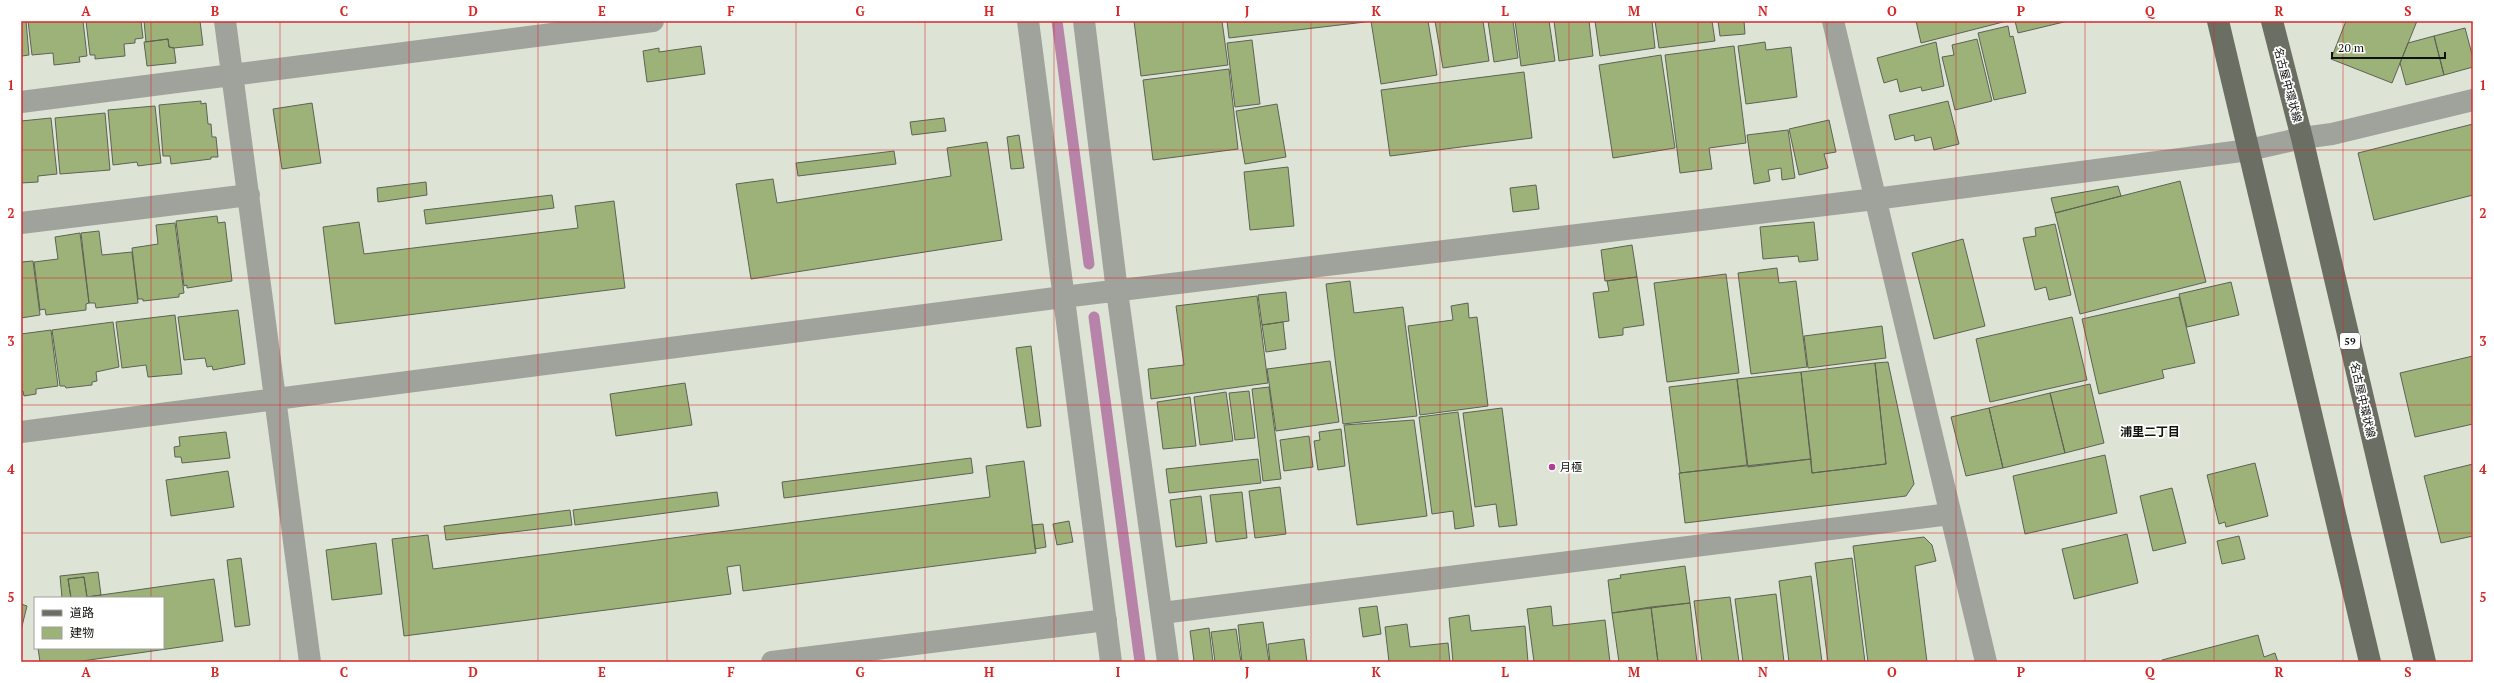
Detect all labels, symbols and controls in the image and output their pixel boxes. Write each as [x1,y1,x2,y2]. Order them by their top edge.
text: A [81,2,91,20]
text: B [211,2,219,20]
text: C [340,2,348,20]
text: D [468,2,478,20]
text: E [598,2,606,20]
text: F [727,2,735,20]
text: G [855,2,865,20]
text: H [984,2,994,20]
text: I [1116,2,1121,20]
text: J [1245,2,1250,20]
text: K [1371,2,1381,20]
text: L [1501,2,1509,20]
text: M [1628,2,1640,20]
text: N [1758,2,1768,20]
text: O [1887,2,1897,20]
text: P [2017,2,2025,20]
text: Q [2145,2,2156,20]
text: R [2274,2,2284,20]
text: S [2404,2,2412,20]
scale bar [2332,34,2445,60]
text: 20 m [2338,40,2365,55]
street label: 名古屋中環状線 [2271,46,2305,124]
text: 1 [7,76,15,94]
text: 1 [2479,76,2487,94]
text: 2 [7,204,15,222]
text: 2 [2479,204,2487,222]
text: 3 [7,332,15,350]
text: 3 [2479,332,2487,350]
road number: 59 [2340,333,2360,349]
street label: 名古屋中環状線 [2348,361,2378,439]
district label: 浦里二丁目 [2120,424,2180,439]
text: 4 [7,460,15,478]
place label: 月極 [1560,460,1582,474]
text: 4 [2479,460,2487,478]
marker: 月極 [1547,462,1557,472]
text: 5 [7,588,15,606]
text: 5 [2479,588,2487,606]
legend [34,597,164,649]
text: 道路 [70,605,94,620]
text: 建物 [70,625,94,640]
text: A [81,663,91,681]
text: B [211,663,219,681]
text: C [340,663,348,681]
text: D [468,663,478,681]
text: E [598,663,606,681]
text: F [727,663,735,681]
text: G [855,663,865,681]
text: H [984,663,994,681]
text: I [1116,663,1121,681]
text: J [1245,663,1250,681]
text: K [1371,663,1381,681]
text: L [1501,663,1509,681]
text: M [1628,663,1640,681]
text: N [1758,663,1768,681]
text: O [1887,663,1897,681]
text: P [2017,663,2025,681]
text: Q [2145,663,2156,681]
text: R [2274,663,2284,681]
text: S [2404,663,2412,681]

